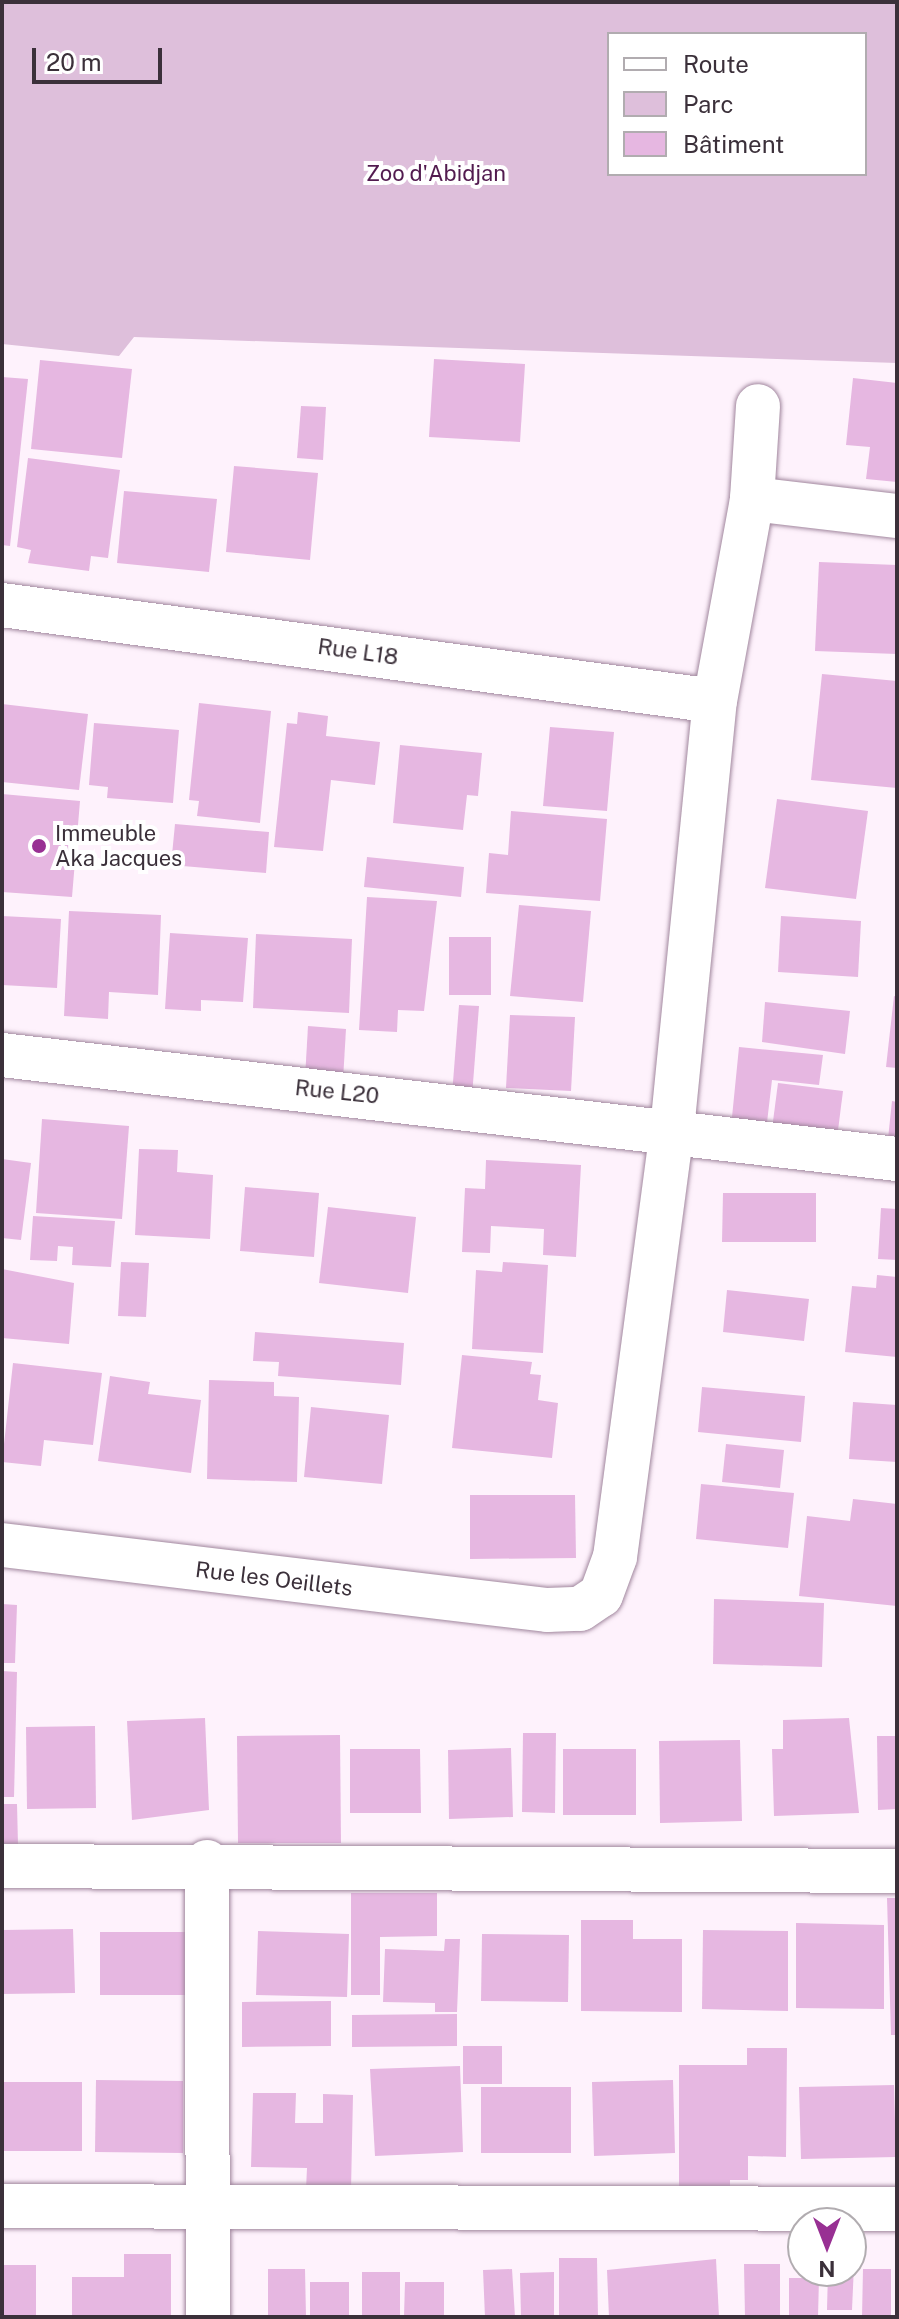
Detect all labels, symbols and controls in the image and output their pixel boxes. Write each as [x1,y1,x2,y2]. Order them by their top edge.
scale bar [36,32,166,82]
legend [607,32,867,176]
text: 20 m [46,48,102,76]
text: Route [683,50,749,78]
text: Parc [683,90,734,118]
text: Bâtiment [683,130,784,158]
park label: Zoo d'Abidjan [366,161,506,187]
street label: Rue L18 [316,633,400,671]
place label: Immeuble Aka Jacques [55,820,182,872]
marker: Immeuble Aka Jacques [30,837,48,855]
street label: Rue L20 [294,1074,380,1110]
street label: Rue les Oeillets [194,1556,354,1602]
north arrow [787,2207,867,2287]
text: N [818,2256,836,2282]

